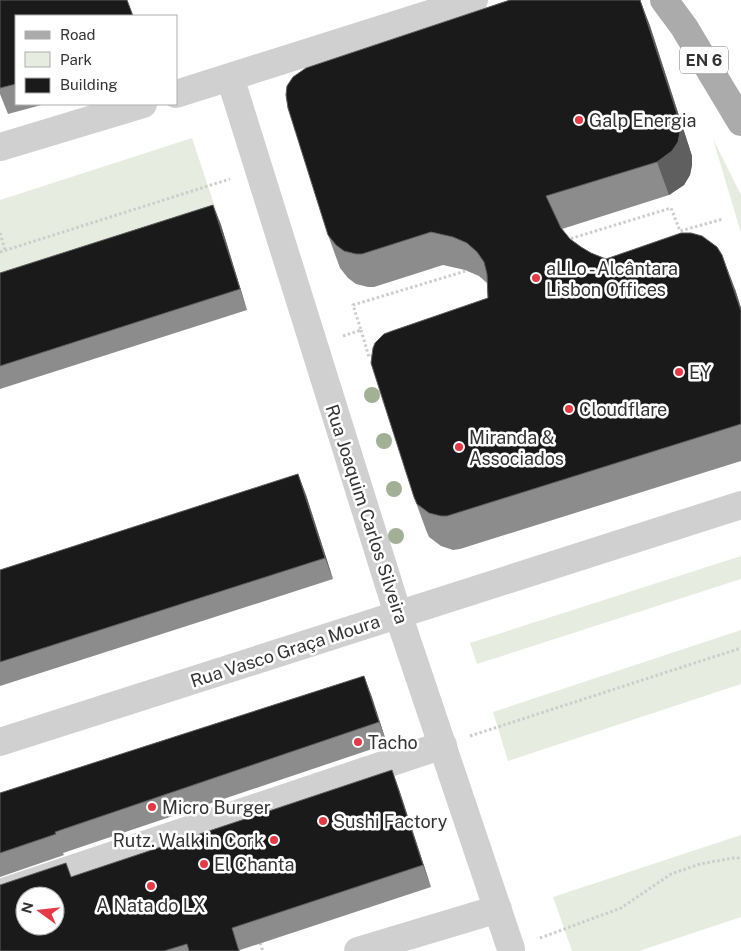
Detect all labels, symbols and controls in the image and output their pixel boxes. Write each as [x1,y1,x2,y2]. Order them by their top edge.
legend [15,15,178,105]
text: Road [60,26,96,43]
road number: EN 6 [680,46,728,74]
text: Park [60,51,92,68]
text: Building [60,76,118,93]
place label: Galp Energia [589,110,696,131]
marker: Galp Energia [573,114,585,126]
place label: aLLo - Alcântara Lisbon Offices [546,258,678,300]
marker: aLLo - Alcântara Lisbon Offices [530,272,542,284]
place label: EY [689,362,712,383]
marker: EY [673,366,685,378]
place label: Cloudflare [579,399,667,420]
street label: Rua Joaquim Carlos Silveira [322,402,412,626]
marker: Cloudflare [563,403,575,415]
place label: Miranda & Associados [469,427,564,469]
marker: Miranda & Associados [453,441,465,453]
street label: Rua Vasco Graça Moura [188,610,382,692]
place label: Tacho [368,732,418,753]
marker: Tacho [352,736,364,748]
place label: Micro Burger [162,797,271,818]
marker: Micro Burger [146,801,158,813]
place label: Sushi Factory [333,811,448,832]
marker: Sushi Factory [317,815,329,827]
place label: Rutz. Walk in Cork [113,830,264,851]
marker: Rutz. Walk in Cork [268,834,280,846]
place label: El Chanta [214,854,294,875]
marker: El Chanta [198,858,210,870]
marker: A Nata do LX [145,880,157,892]
north arrow [15,886,65,936]
place label: A Nata do LX [96,895,206,916]
text: N [18,900,37,915]

